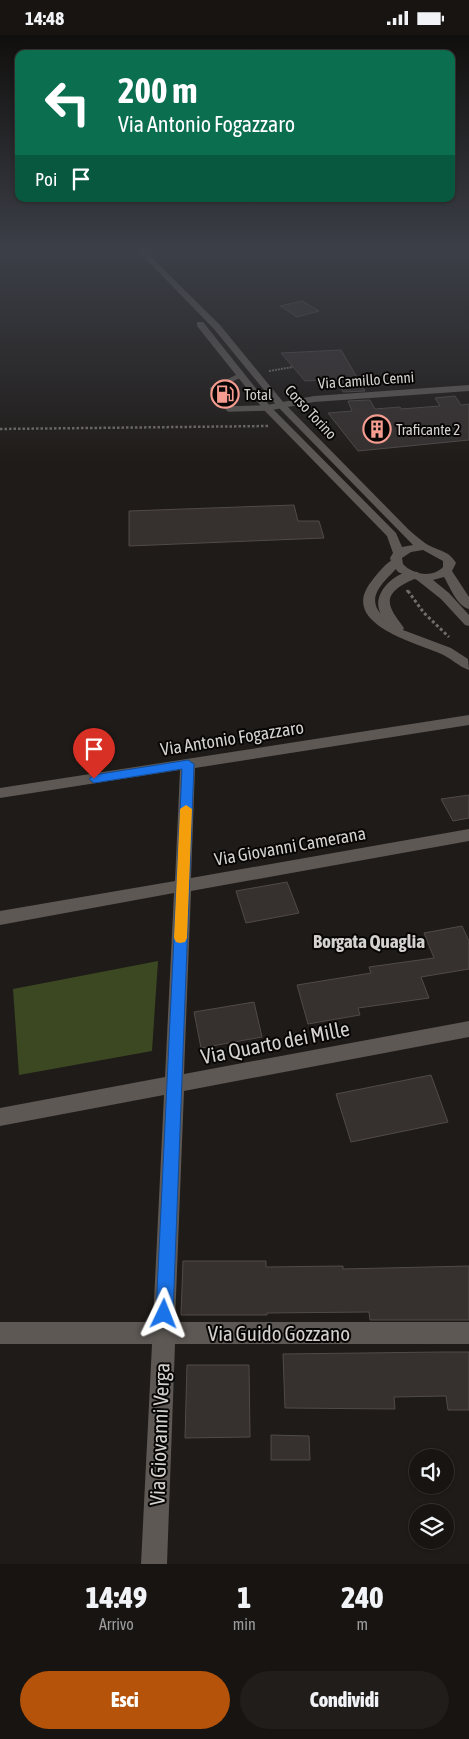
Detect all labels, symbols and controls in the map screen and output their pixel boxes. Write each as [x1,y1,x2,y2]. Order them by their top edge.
text: 14:48 [25,7,64,29]
icon: left [35,70,100,135]
text: 200 m [118,70,197,110]
text: Via Antonio Fogazzaro [118,111,295,137]
icon: arrive [67,165,95,193]
text: Poi [35,168,57,190]
street label: Via Camillo Cenni [317,368,415,392]
fuel station icon: Total [210,379,240,409]
street label: Corso Torino [282,381,340,443]
place label: Total [244,386,272,403]
building icon: Traficante 2 [362,414,392,444]
place label: Traficante 2 [396,421,460,438]
street label: Via Antonio Fogazzaro [159,716,305,760]
pin [73,728,115,779]
icon: arrive [80,735,108,763]
street label: Via Giovanni Camerana [213,822,367,870]
district label: Borgata Quaglia [313,930,425,952]
street label: Via Quarto dei Mille [199,1016,351,1068]
position arrow [137,1287,189,1339]
street label: Via Guido Gozzano [208,1321,350,1345]
street label: Via Giovanni Verga [145,1362,173,1506]
map controls [409,1449,454,1549]
button: sound [409,1449,454,1494]
button: layers [409,1504,454,1549]
text: 14:49 [85,1580,147,1614]
text: 1 [237,1580,251,1614]
text: 240 [341,1580,383,1614]
text: Arrivo [99,1615,134,1633]
text: min [233,1615,256,1633]
text: m [357,1615,368,1633]
button: Esci [20,1671,230,1729]
button: Condividi [240,1671,449,1729]

